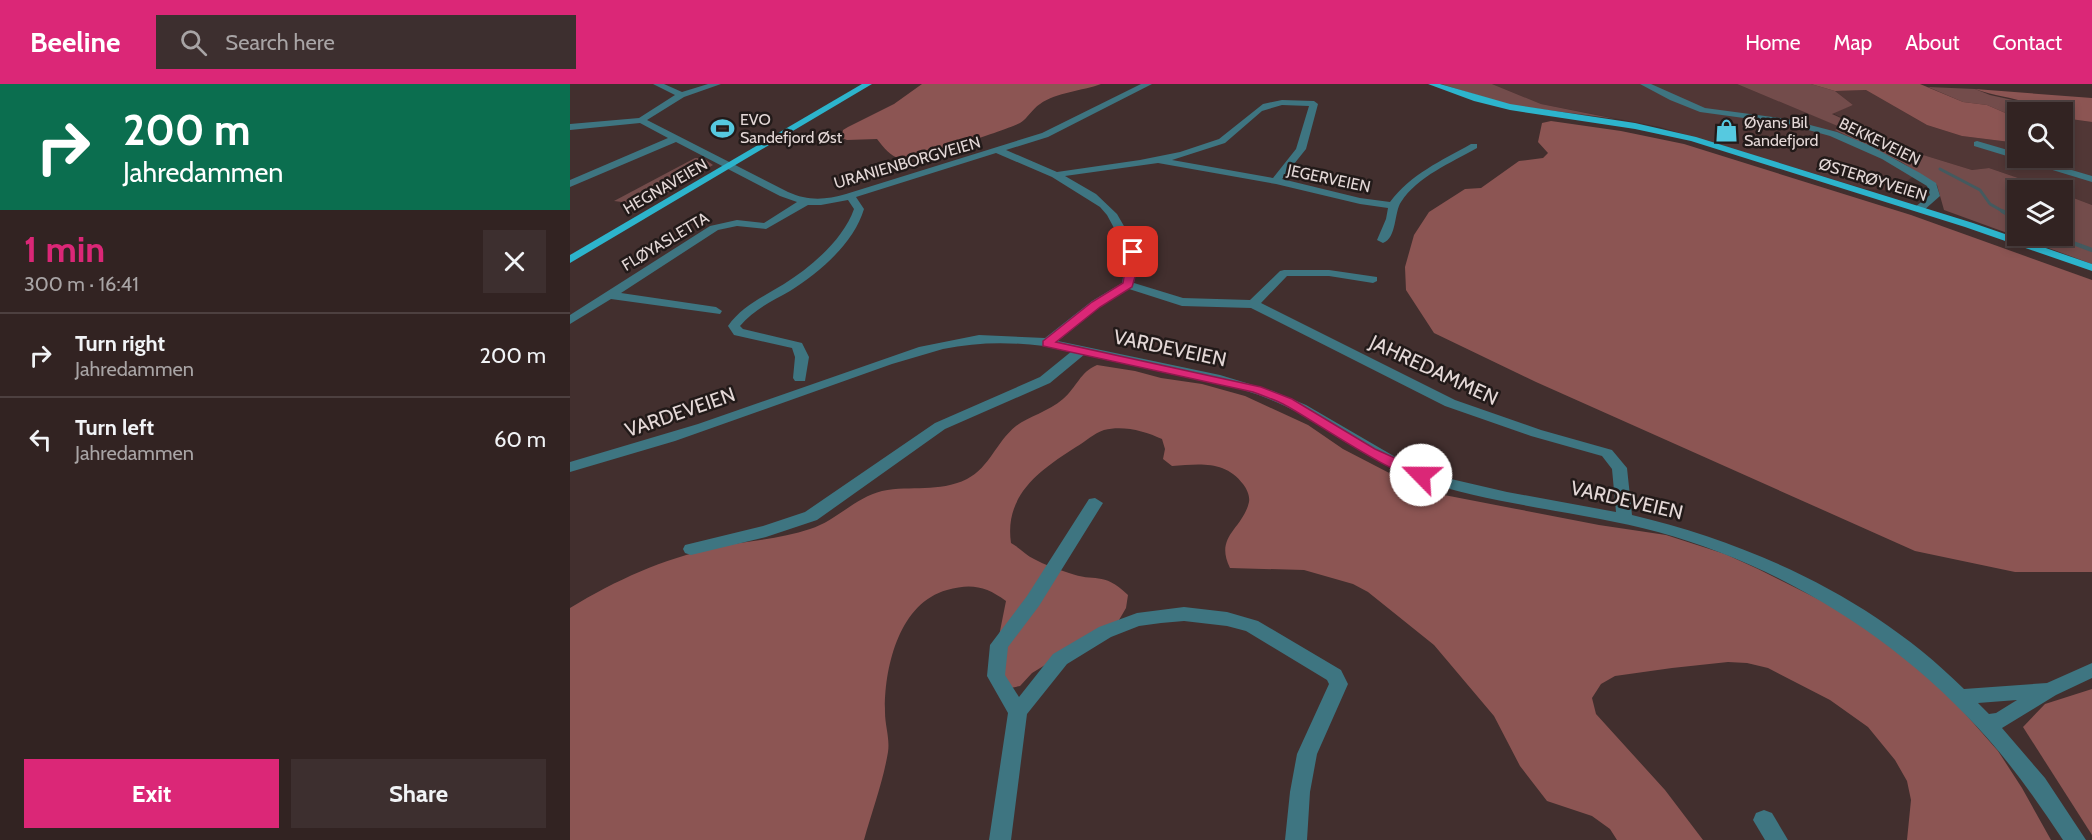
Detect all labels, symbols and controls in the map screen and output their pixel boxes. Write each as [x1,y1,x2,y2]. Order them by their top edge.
search box [156,15,576,69]
text: Beeline [30,25,120,59]
icon: search [177,26,210,59]
text: Search here [225,29,335,56]
text: Home [1745,30,1801,55]
text: Map [1834,30,1872,55]
text: About [1905,30,1959,55]
text: Contact [1992,30,2062,55]
map controls [2007,102,2073,246]
button: search [2007,102,2073,168]
text: 200 m [123,104,250,156]
icon: right [24,108,102,186]
place label: EVO Sandefjord Øst [740,110,843,147]
place label: Øyans Bil Sandefjord [1744,113,1818,150]
street label: BEKKEVEIEN [1836,114,1924,169]
sports icon: EVO Sandefjord Øst [709,115,735,141]
shop icon: Øyans Bil Sandefjord [1713,118,1739,144]
street label: URANIENBORGVEIEN [832,132,983,193]
street label: ØSTERØYVEIEN [1816,154,1929,205]
street label: HEGNAVEIEN [620,155,711,218]
text: Jahredammen [123,156,283,189]
street label: JEGERVEIEN [1284,160,1372,197]
button: layers [2007,180,2073,246]
street label: FLØYASLETTA [618,208,712,275]
pin [1107,226,1158,277]
text: 1 min [24,227,105,271]
button: close [483,230,546,293]
icon: arrive [1116,235,1149,268]
text: 300 m · 16:41 [24,272,139,296]
street label: VARDEVEIEN [1111,324,1229,372]
street label: JAHREDAMMEN [1365,329,1502,410]
text: Turn right [75,330,165,357]
icon: right [24,339,57,372]
text: 200 m [480,342,546,369]
text: Jahredammen [75,357,194,381]
street label: VARDEVEIEN [622,382,738,442]
text: Turn left [75,414,154,441]
icon: left [24,423,57,456]
text: 60 m [494,426,546,453]
text: Jahredammen [75,441,194,465]
position arrow [1389,443,1453,507]
street label: VARDEVEIEN [1568,475,1686,525]
button: Exit [24,759,279,828]
button: Share [291,759,546,828]

